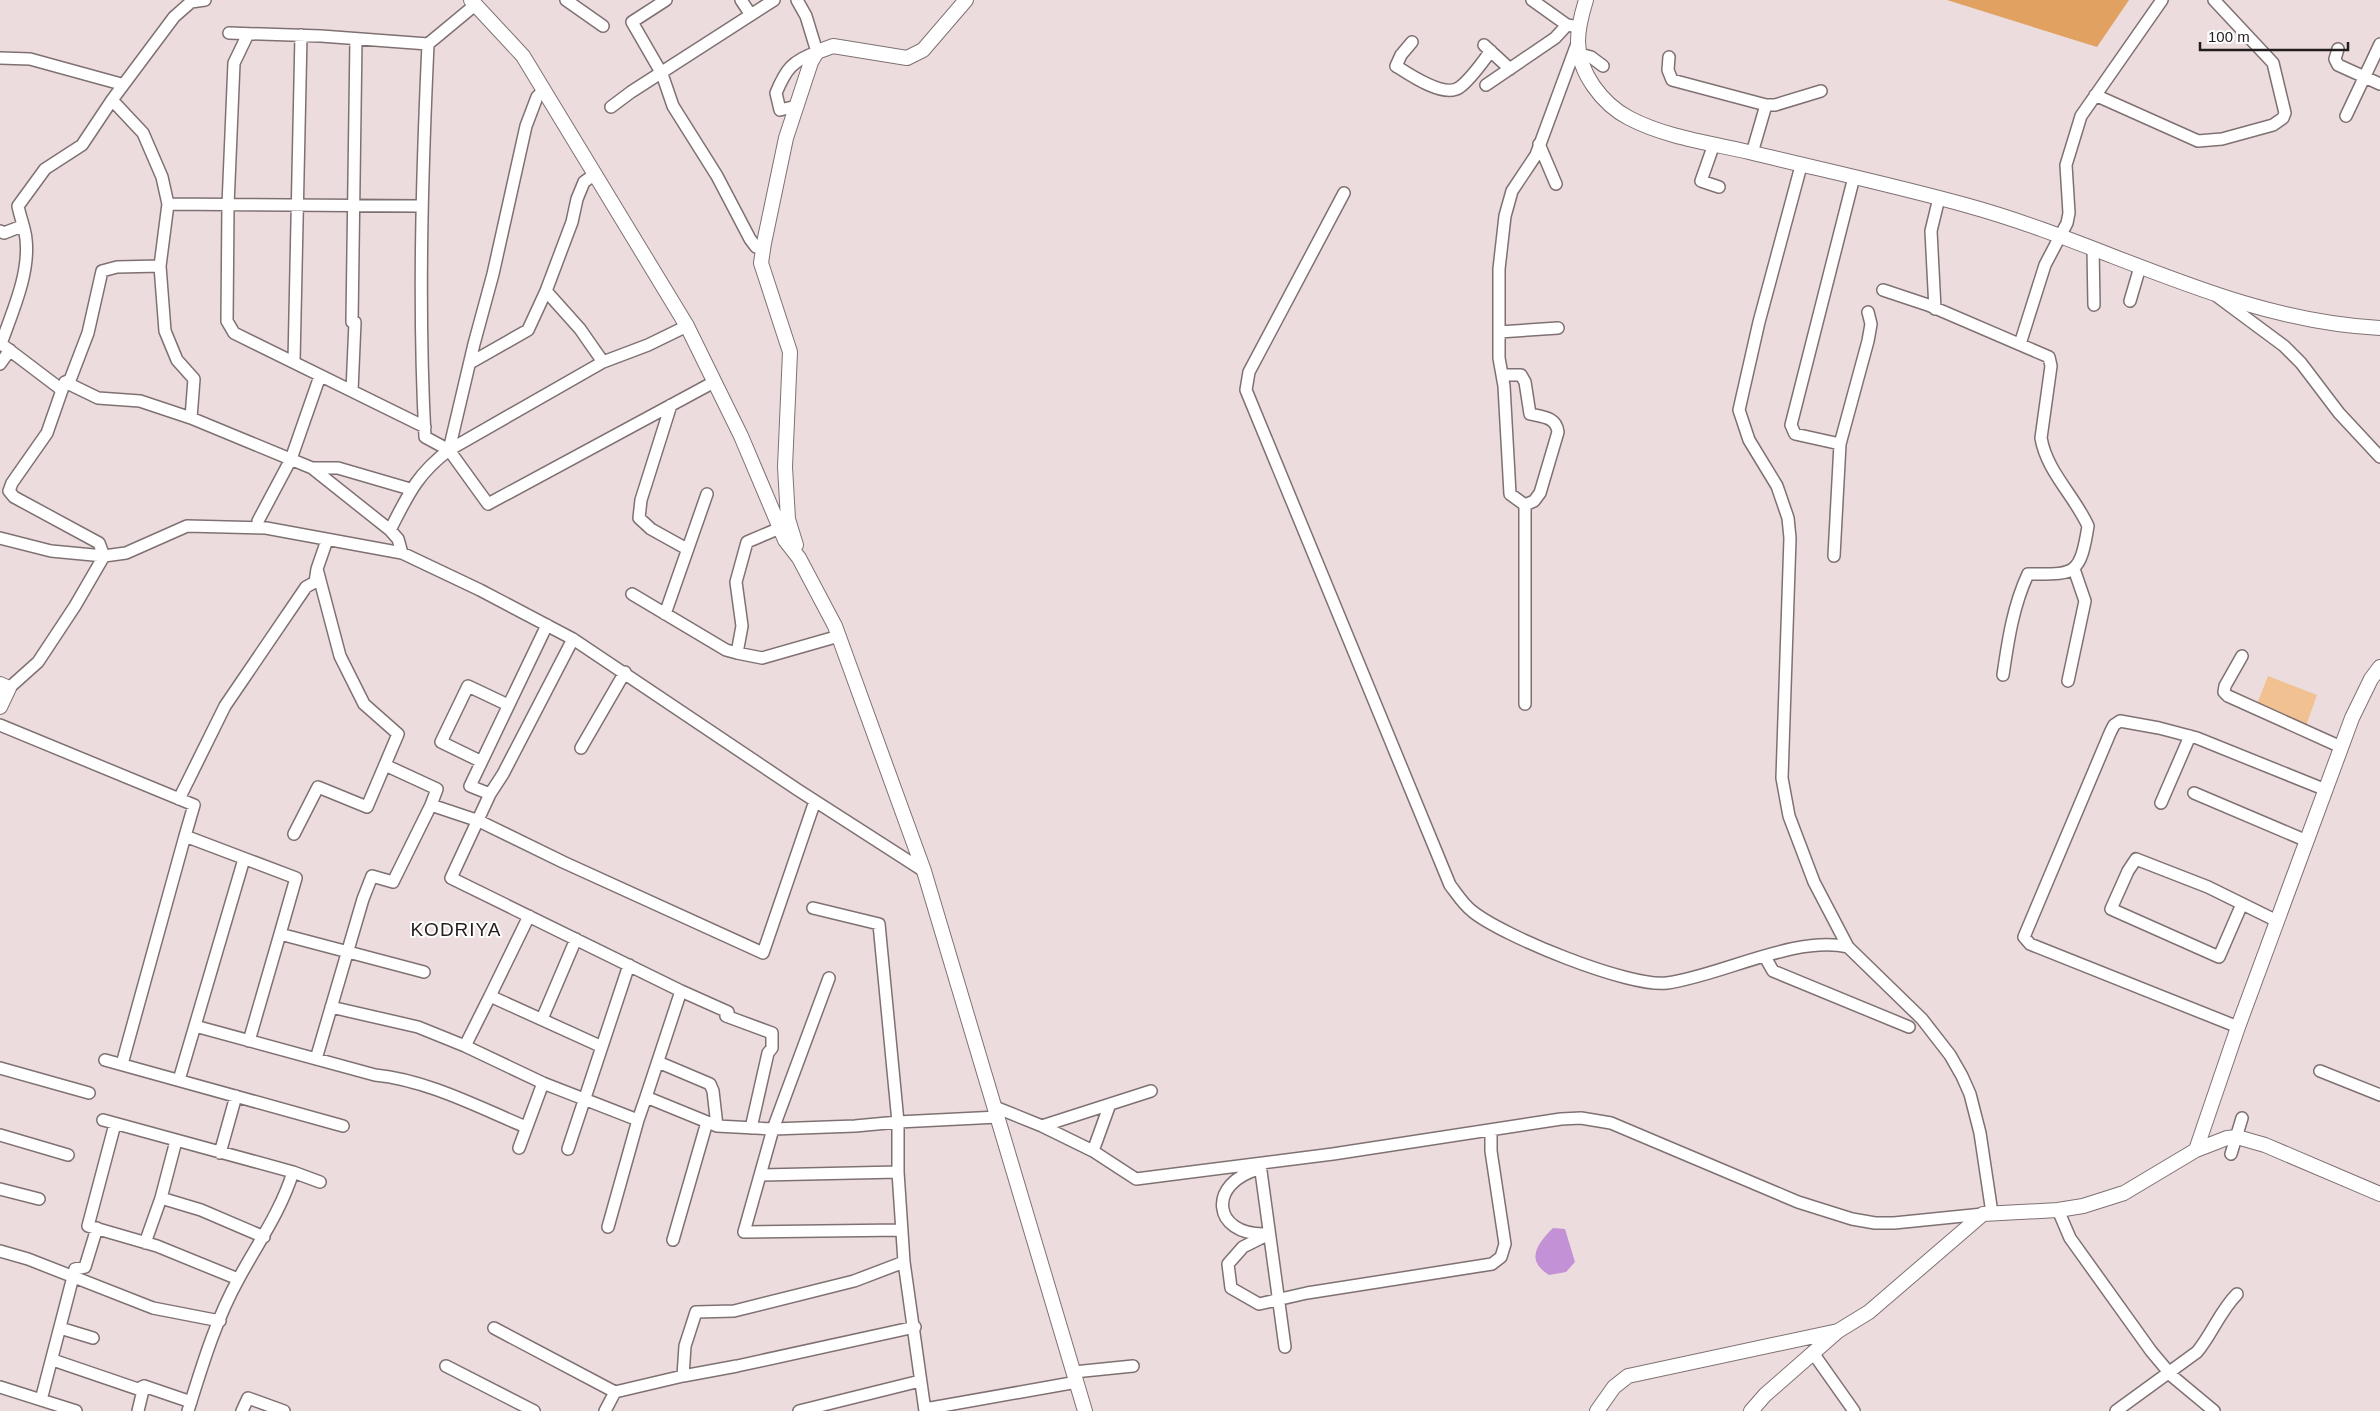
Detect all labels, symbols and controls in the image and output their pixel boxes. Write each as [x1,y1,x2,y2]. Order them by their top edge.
scale bar [2200,20,2348,52]
text: 100 m [2208,28,2250,45]
district label: KODRIYA [410,919,502,940]

